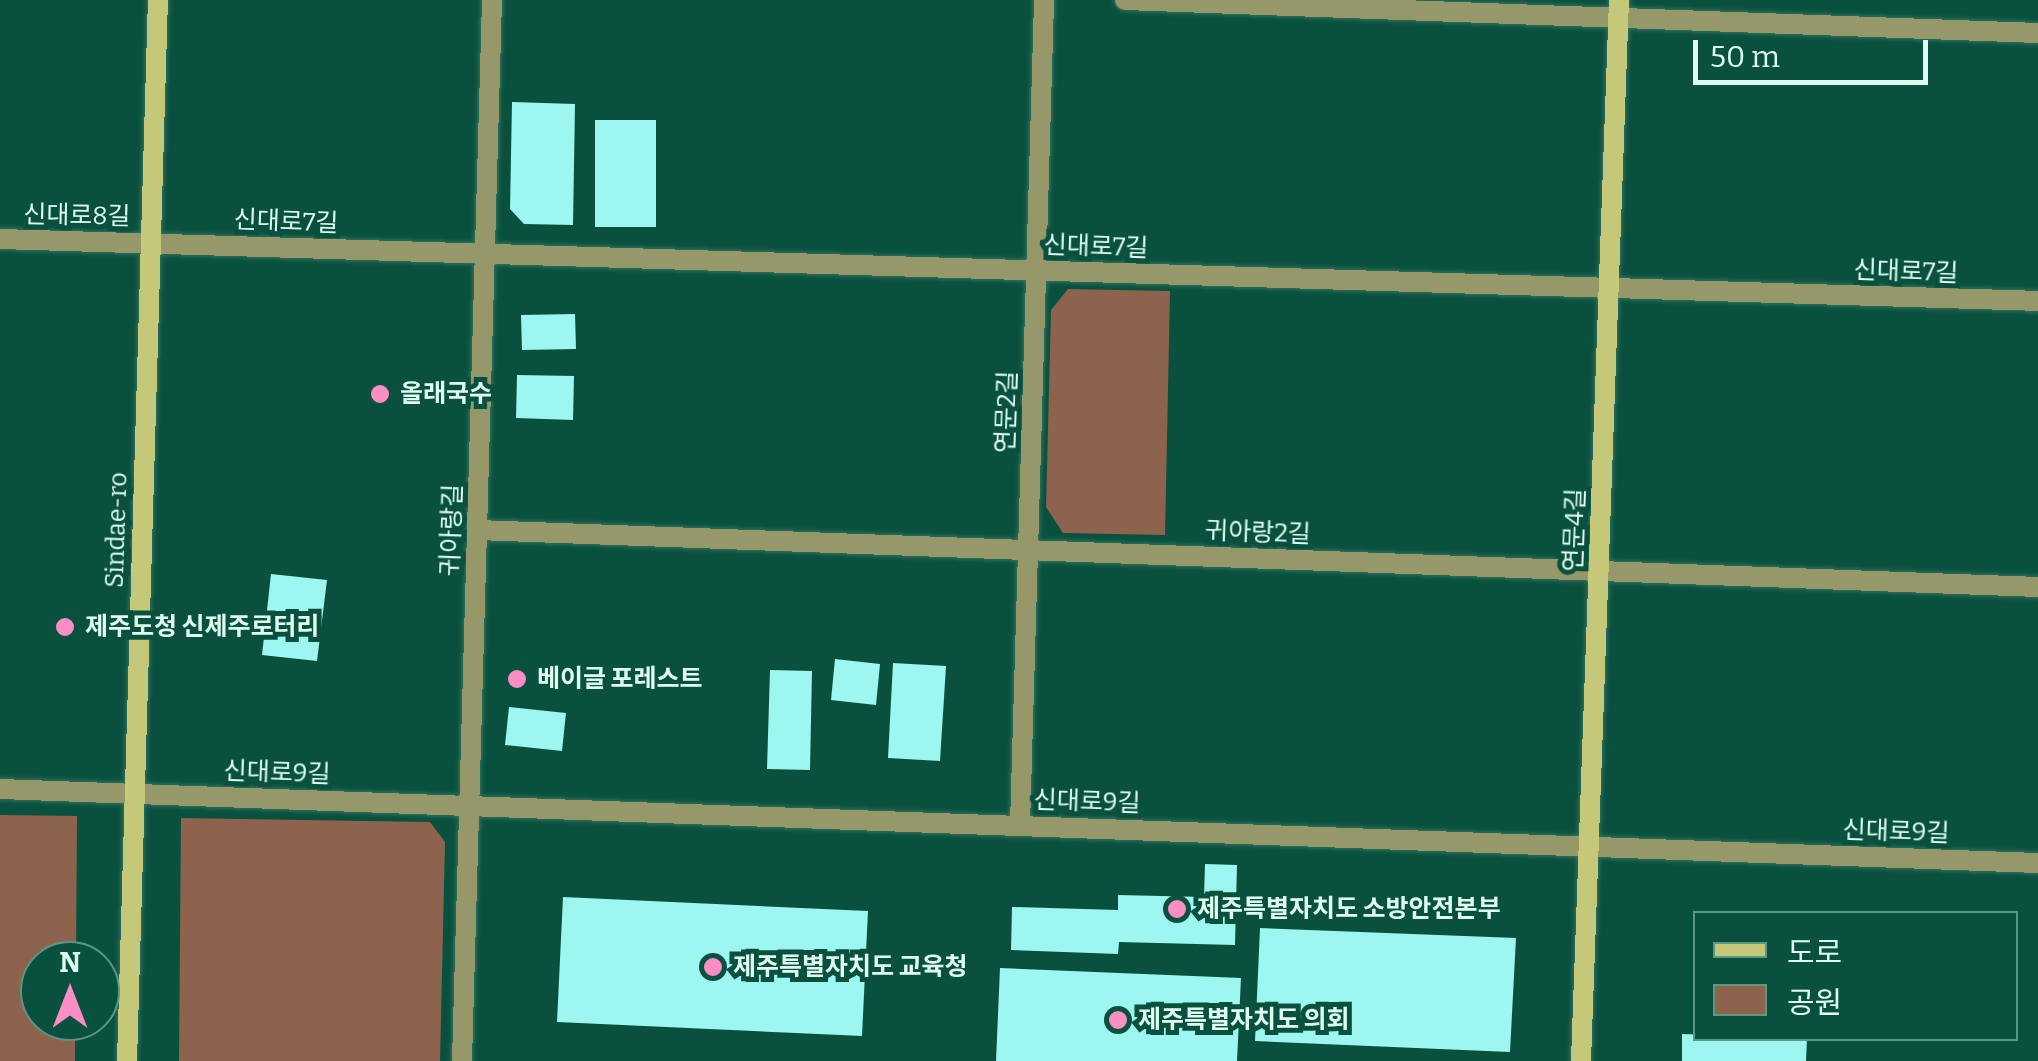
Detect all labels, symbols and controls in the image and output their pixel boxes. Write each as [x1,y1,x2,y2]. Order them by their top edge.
scale bar [1698,20,1933,82]
text: 50 m [1710,39,1780,75]
street label: 신대로8길 [23,200,131,232]
street label: 신대로7길 [233,205,339,239]
street label: 신대로7길 [1043,230,1149,264]
street label: 신대로7길 [1853,255,1959,289]
street label: 연문2길 [991,370,1023,454]
place label: 올래국수 [400,379,492,409]
marker: 올래국수 [369,383,391,405]
street label: Sindae-ro [100,472,134,588]
street label: 귀아랑길 [435,484,469,576]
street label: 연문4길 [1559,488,1591,572]
street label: 귀아랑2길 [1205,516,1311,550]
place label: 제주도청 신제주로터리 [85,612,319,642]
marker: 제주도청 신제주로터리 [54,616,76,638]
place label: 베이글 포레스트 [537,664,702,694]
marker: 베이글 포레스트 [506,668,528,690]
street label: 신대로9길 [223,756,331,790]
street label: 신대로9길 [1033,785,1141,819]
street label: 신대로9길 [1842,815,1950,849]
place label: 제주특별자치도 소방안전본부 [1197,894,1500,924]
marker: 제주특별자치도 소방안전본부 [1166,898,1188,920]
legend [1693,911,2018,1041]
text: 도로 [1787,935,1842,971]
north arrow [20,941,120,1041]
text: N [59,946,81,979]
place label: 제주특별자치도 교육청 [733,952,967,982]
marker: 제주특별자치도 교육청 [702,956,724,978]
text: 공원 [1787,985,1842,1021]
place label: 제주특별자치도 의회 [1138,1005,1349,1035]
marker: 제주특별자치도 의회 [1107,1009,1129,1031]

